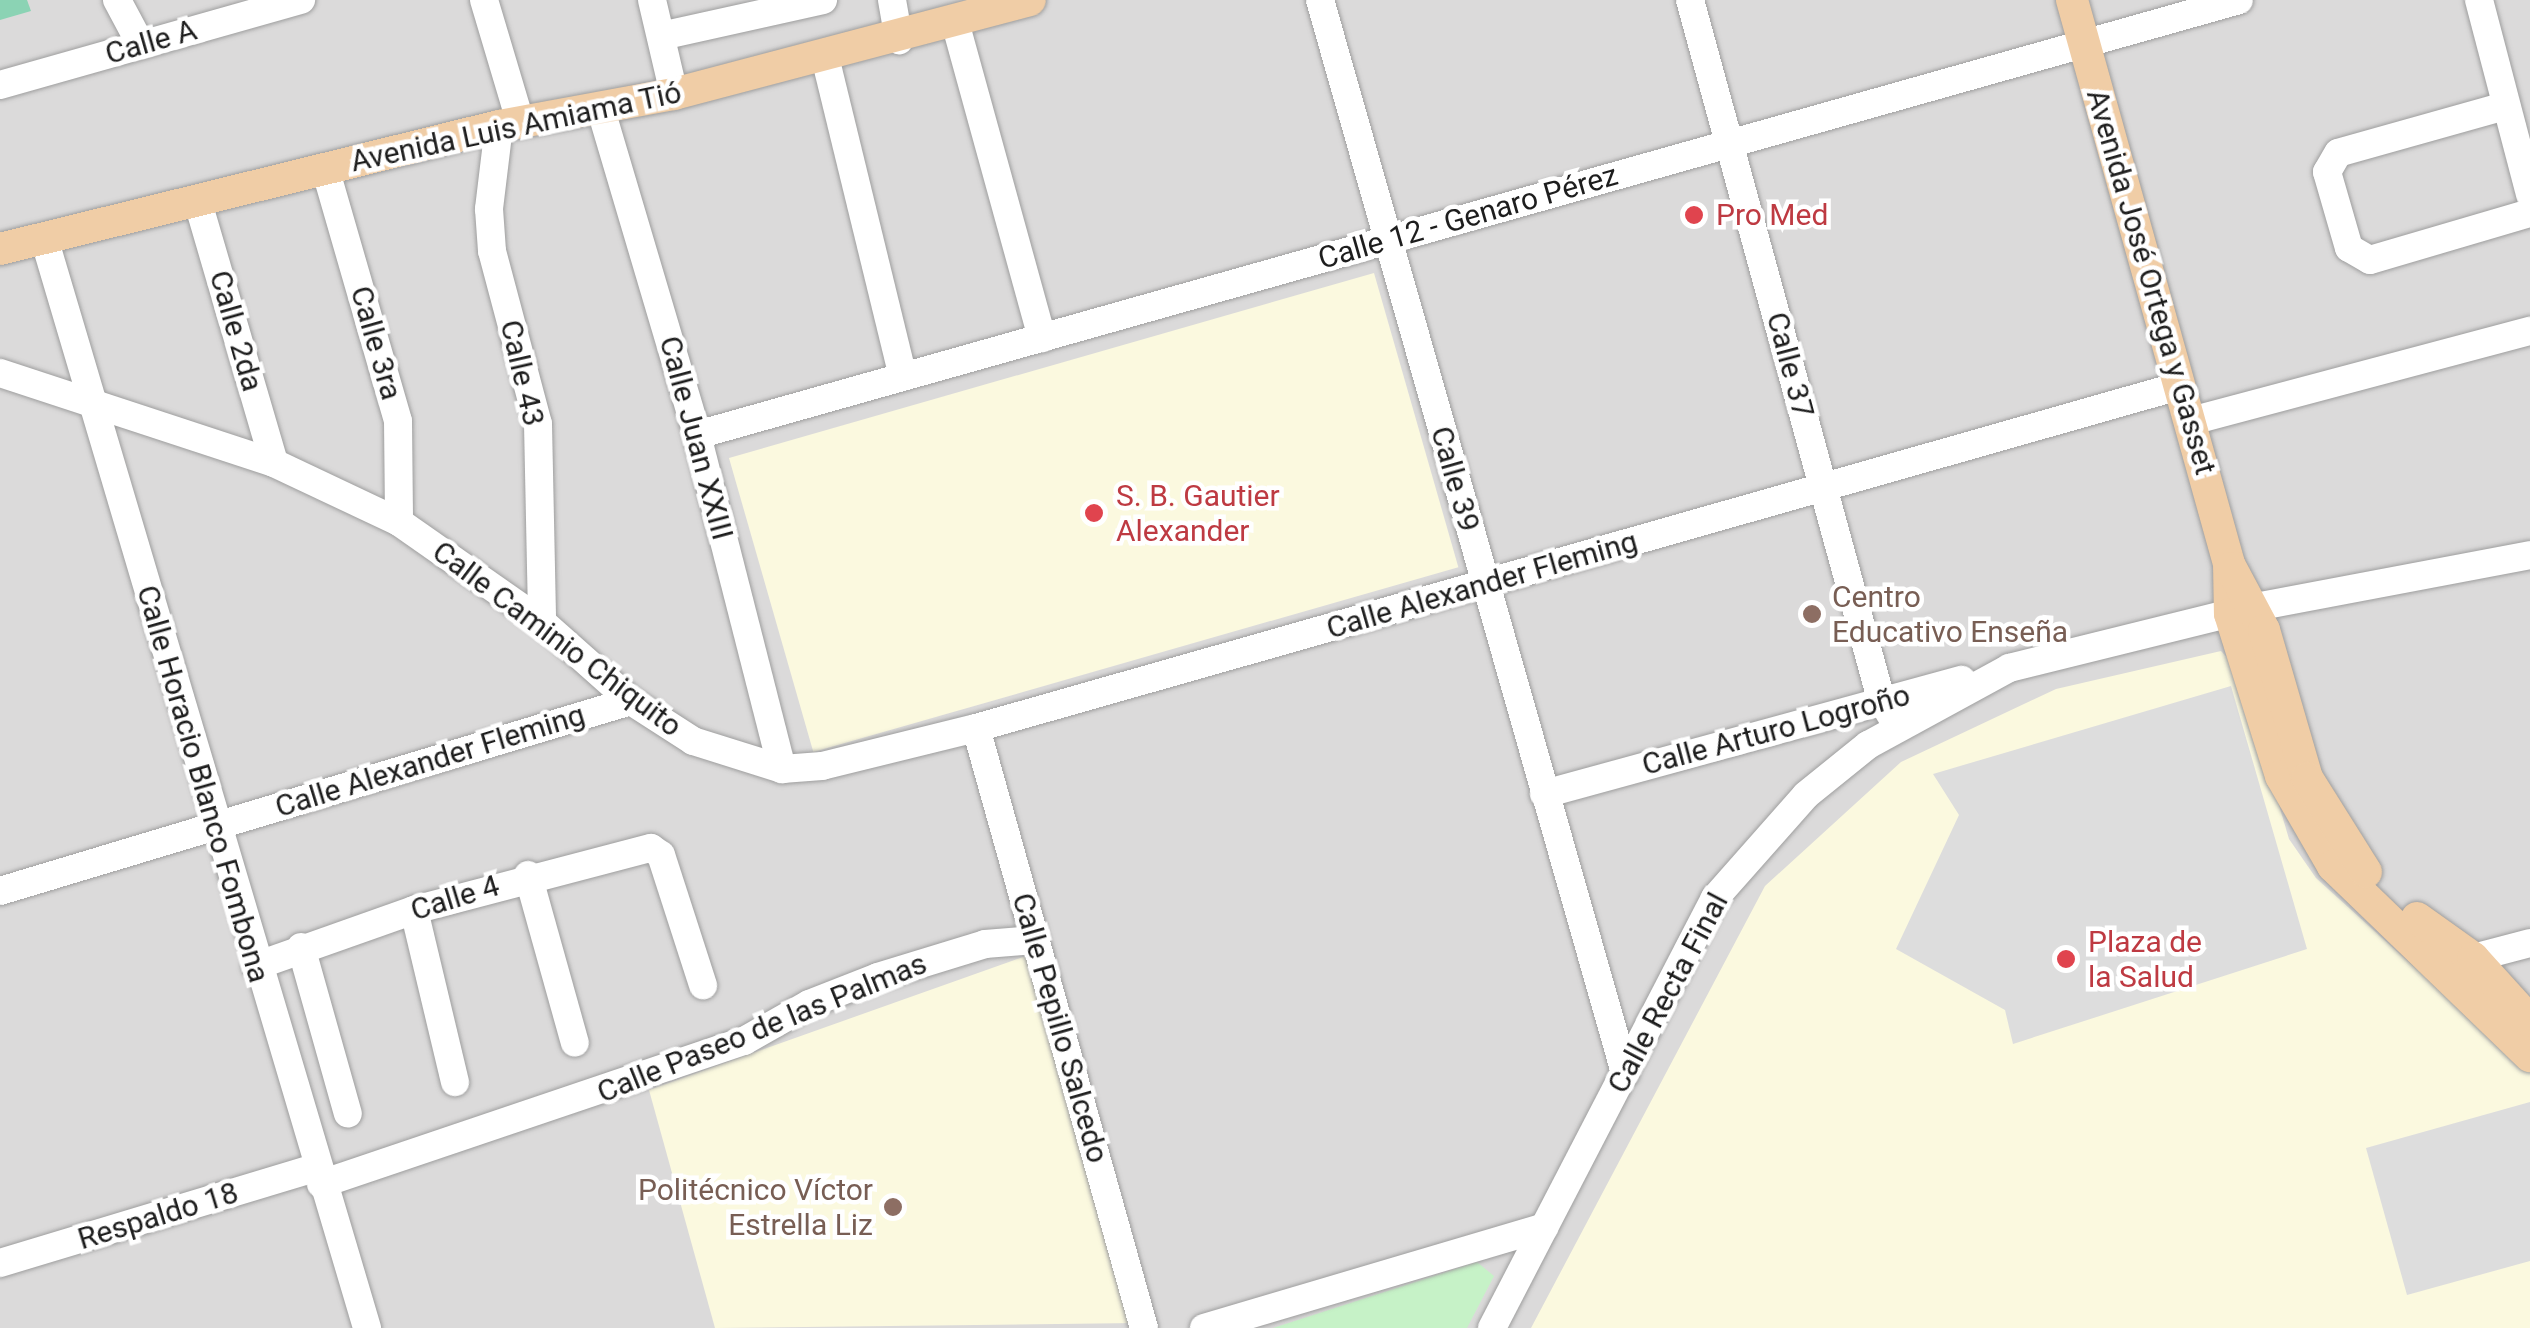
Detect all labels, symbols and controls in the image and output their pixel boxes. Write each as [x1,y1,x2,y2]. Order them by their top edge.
street label: Calle A [101,12,201,72]
street label: Avenida Luis Amiama Tió [347,74,685,180]
street label: Avenida José Ortega y Gasset [2079,85,2223,479]
street label: Calle 12 - Genaro Pérez [1314,157,1622,277]
place label: Pro Med [1716,197,1828,233]
marker: Pro Med [1681,202,1707,228]
street label: Calle 2da [202,266,270,396]
street label: Calle 3ra [343,282,409,404]
street label: Calle 37 [1759,308,1821,422]
street label: Calle 43 [492,317,552,429]
street label: Calle Juan XXIII [652,332,740,544]
street label: Calle 39 [1423,422,1487,536]
place label: S. B. Gautier Alexander [1116,478,1280,548]
marker: S. B. Gautier Alexander [1081,500,1107,526]
street label: Calle Alexander Fleming [1322,523,1642,647]
street label: Calle Caminio Chiquito [425,534,689,744]
place label: Centro Educativo Enseña [1832,579,2068,650]
street label: Calle Horacio Blanco Fombona [129,581,277,987]
marker: Centro Educativo Enseña [1801,603,1823,625]
street label: Calle Arturo Logroño [1638,677,1914,783]
street label: Calle Alexander Fleming [271,697,589,825]
street label: Calle 4 [406,868,504,928]
street label: Calle Recta Final [1600,887,1736,1099]
street label: Calle Pepillo Salcedo [1004,889,1116,1167]
place label: Plaza de la Salud [2088,924,2202,994]
street label: Calle Paseo de las Palmas [592,945,932,1111]
marker: Plaza de la Salud [2053,946,2079,972]
place label: Politécnico Víctor Estrella Liz [638,1172,873,1242]
street label: Respaldo 18 [74,1175,242,1257]
marker: Politécnico Víctor Estrella Liz [882,1196,904,1218]

